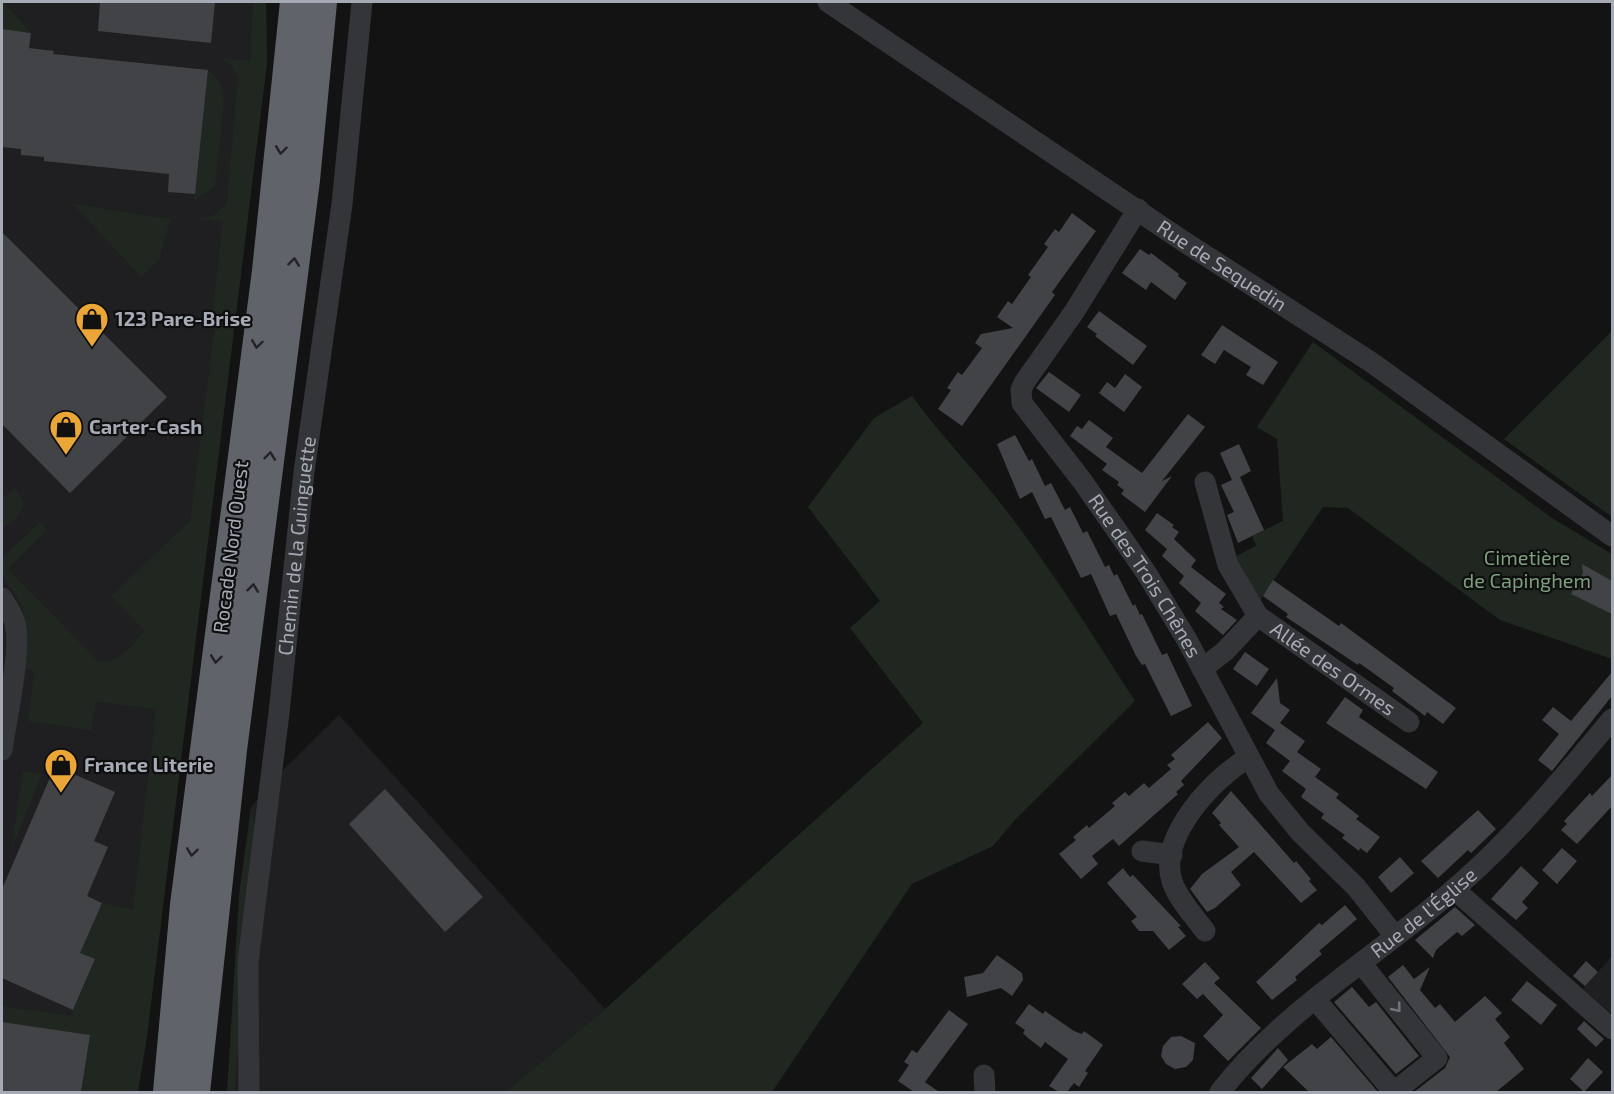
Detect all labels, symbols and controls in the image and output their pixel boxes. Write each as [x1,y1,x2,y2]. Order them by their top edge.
one-way arrow [275,146,288,155]
street label: Rue de Sequedin [1153,214,1292,316]
one-way arrow [288,258,300,267]
shop icon: 123 Pare-Brise [74,301,110,348]
place label: 123 Pare-Brise [115,306,251,330]
one-way arrow [252,339,264,349]
shop icon: Carter-Cash [48,409,84,456]
place label: Carter-Cash [89,414,202,438]
street label: Chemin de la Guinguette [272,435,320,657]
one-way arrow [263,451,275,460]
street label: Rocade Nord Ouest [208,459,253,634]
street label: Rue des Trois Chênes [1084,489,1207,661]
park label: Cimetière de Capinghem [1463,545,1591,592]
one-way arrow [246,583,258,593]
street label: Allée des Ormes [1267,616,1401,720]
one-way arrow [210,654,223,663]
shop icon: France Literie [43,747,79,794]
place label: France Literie [84,752,213,776]
one-way arrow [186,848,199,857]
street label: Rue de l'Église [1365,862,1481,962]
one-way arrow [1390,1001,1401,1012]

